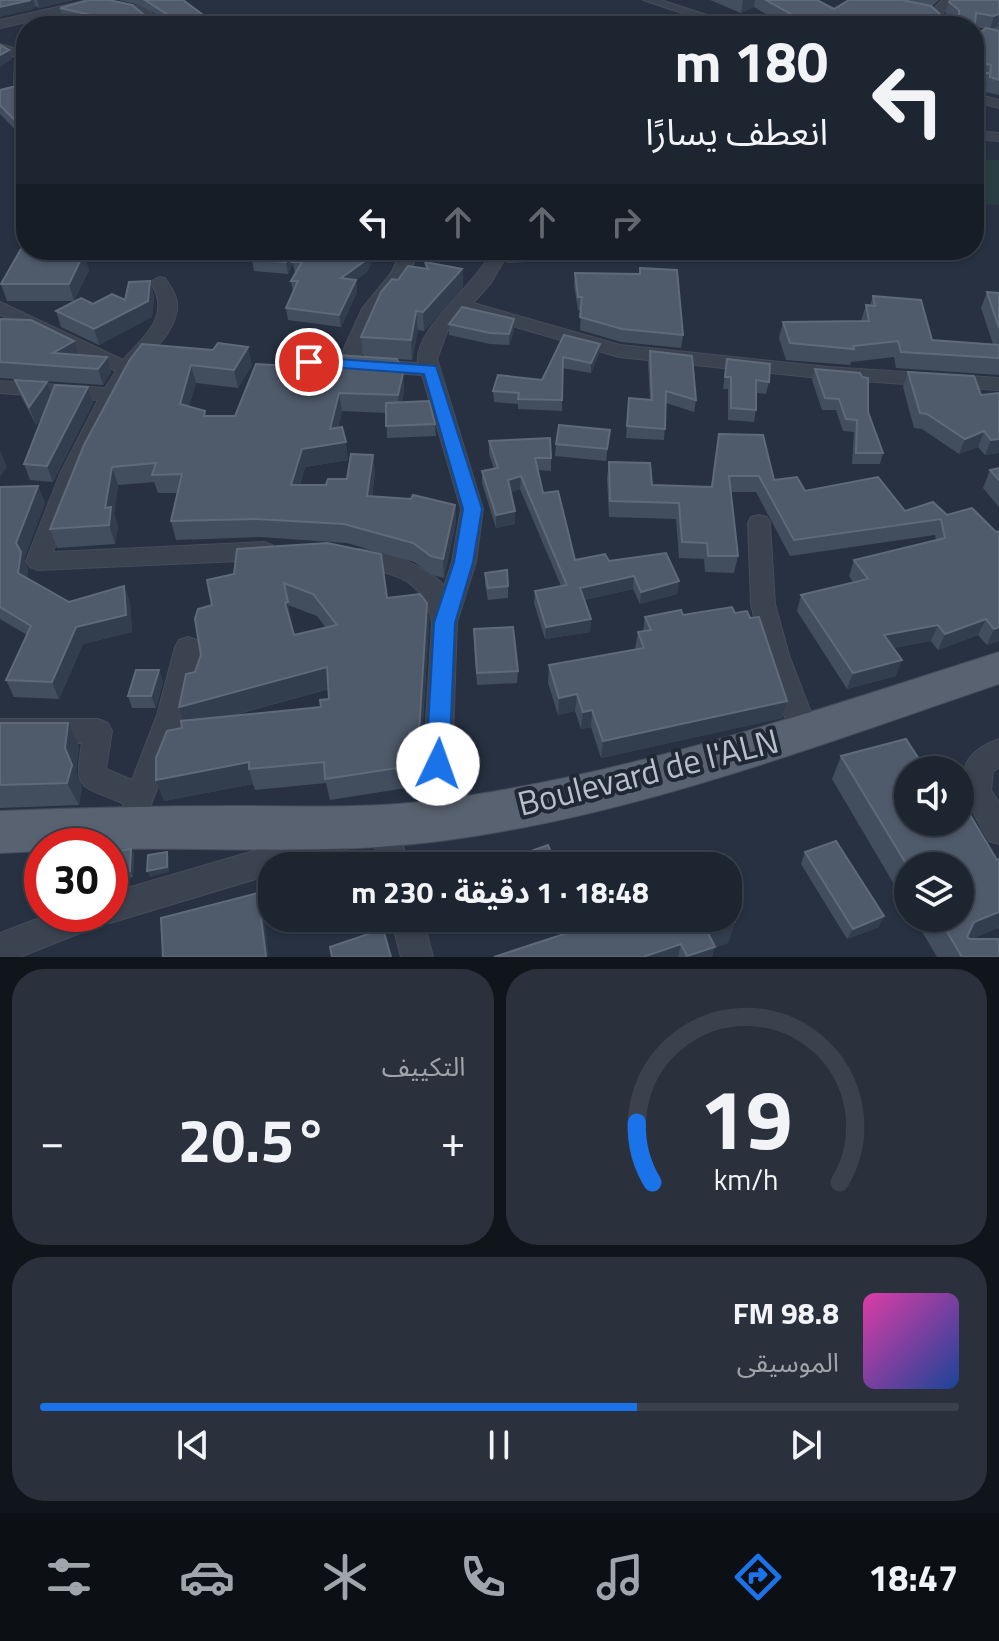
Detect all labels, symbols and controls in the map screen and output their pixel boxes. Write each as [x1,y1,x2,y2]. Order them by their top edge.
text: 180 m [675,19,828,104]
icon: left [856,48,960,152]
text: انعطف يسارًا [645,104,828,159]
icon: left [352,200,396,244]
icon: ahead [436,200,480,244]
icon: ahead [520,200,564,244]
icon: right [604,200,648,244]
pin [275,328,343,396]
icon: arrive [287,340,331,384]
street label: Boulevard de l'ALN [512,713,784,829]
position arrow [396,722,480,806]
map controls [894,756,974,932]
button: sound [894,756,974,836]
speed limit sign: 30 [24,828,128,932]
button: layers [894,852,974,932]
text: 18:48 · 1 دقيقة · 230 m [351,869,649,915]
text: التكييف [382,1047,466,1086]
text: 19 [700,1054,793,1180]
text: 20.5° [178,1094,328,1185]
text: − [40,1107,65,1174]
text: + [441,1107,465,1174]
text: km/h [714,1158,779,1201]
text: 98.8 FM [733,1290,839,1336]
text: الموسيقى [737,1343,839,1382]
icon: previous [171,1423,215,1467]
icon: pause [477,1423,521,1467]
icon: next [784,1423,828,1467]
icon: filters [41,1549,97,1605]
icon: car [179,1549,235,1605]
icon: climate [317,1549,373,1605]
icon: phone [455,1549,511,1605]
icon: music [592,1549,648,1605]
icon: directions [730,1549,786,1605]
text: 18:47 [868,1550,958,1605]

